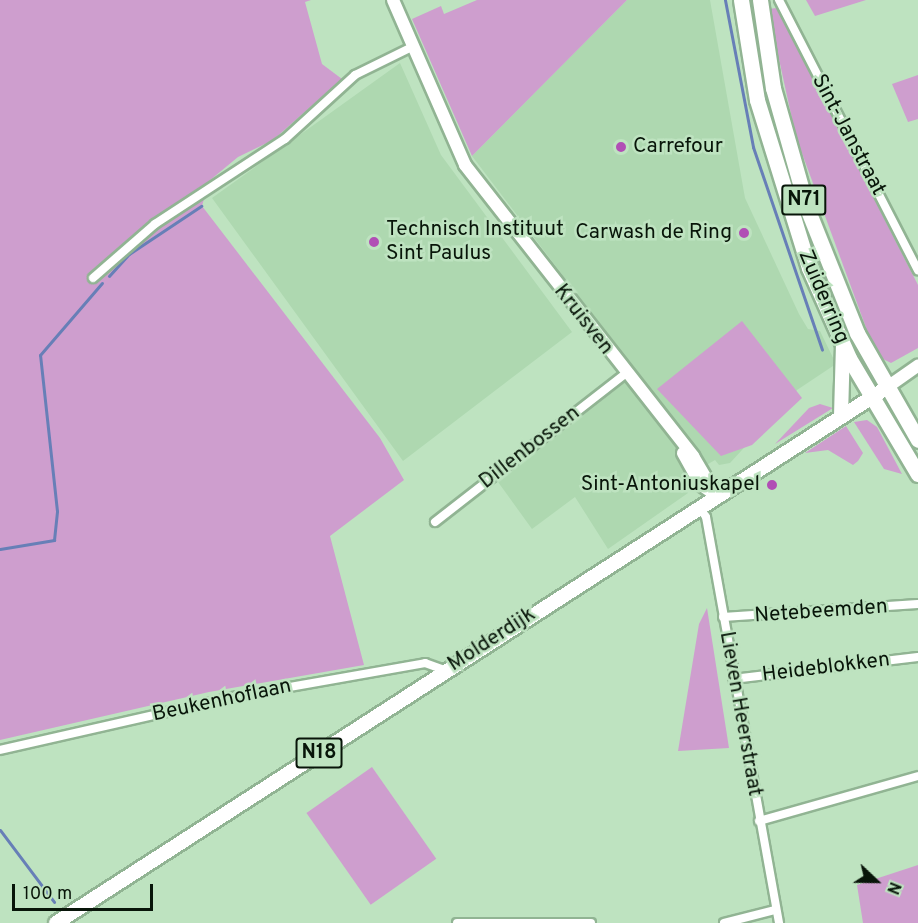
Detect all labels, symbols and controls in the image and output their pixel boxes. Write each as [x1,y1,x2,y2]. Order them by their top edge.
street label: Sint-Janstraat [806,70,890,200]
place label: Carrefour [633,134,723,160]
marker: Carrefour [614,140,628,154]
road number: N71 [780,183,828,217]
place label: Technisch Instituut Sint Paulus [386,217,564,267]
place label: Carwash de Ring [575,220,732,246]
marker: Carwash de Ring [737,226,751,240]
marker: Technisch Instituut Sint Paulus [367,235,381,249]
street label: Zuiderring [792,246,854,348]
street label: Kruisven [548,280,618,360]
street label: Dillenbossen [475,401,585,495]
place label: Sint-Antoniuskapel [581,472,760,498]
marker: Sint-Antoniuskapel [765,478,779,492]
street label: Netebeemden [753,595,889,629]
street label: Molderdijk [443,602,541,678]
street label: Lieven Heerstraat [713,630,767,798]
street label: Heideblokken [761,648,891,688]
street label: Beukenhoflaan [150,674,294,728]
road number: N18 [295,736,343,770]
north arrow [846,851,906,911]
scale bar [15,872,156,910]
text: N [881,879,904,897]
text: 100 m [23,883,72,906]

